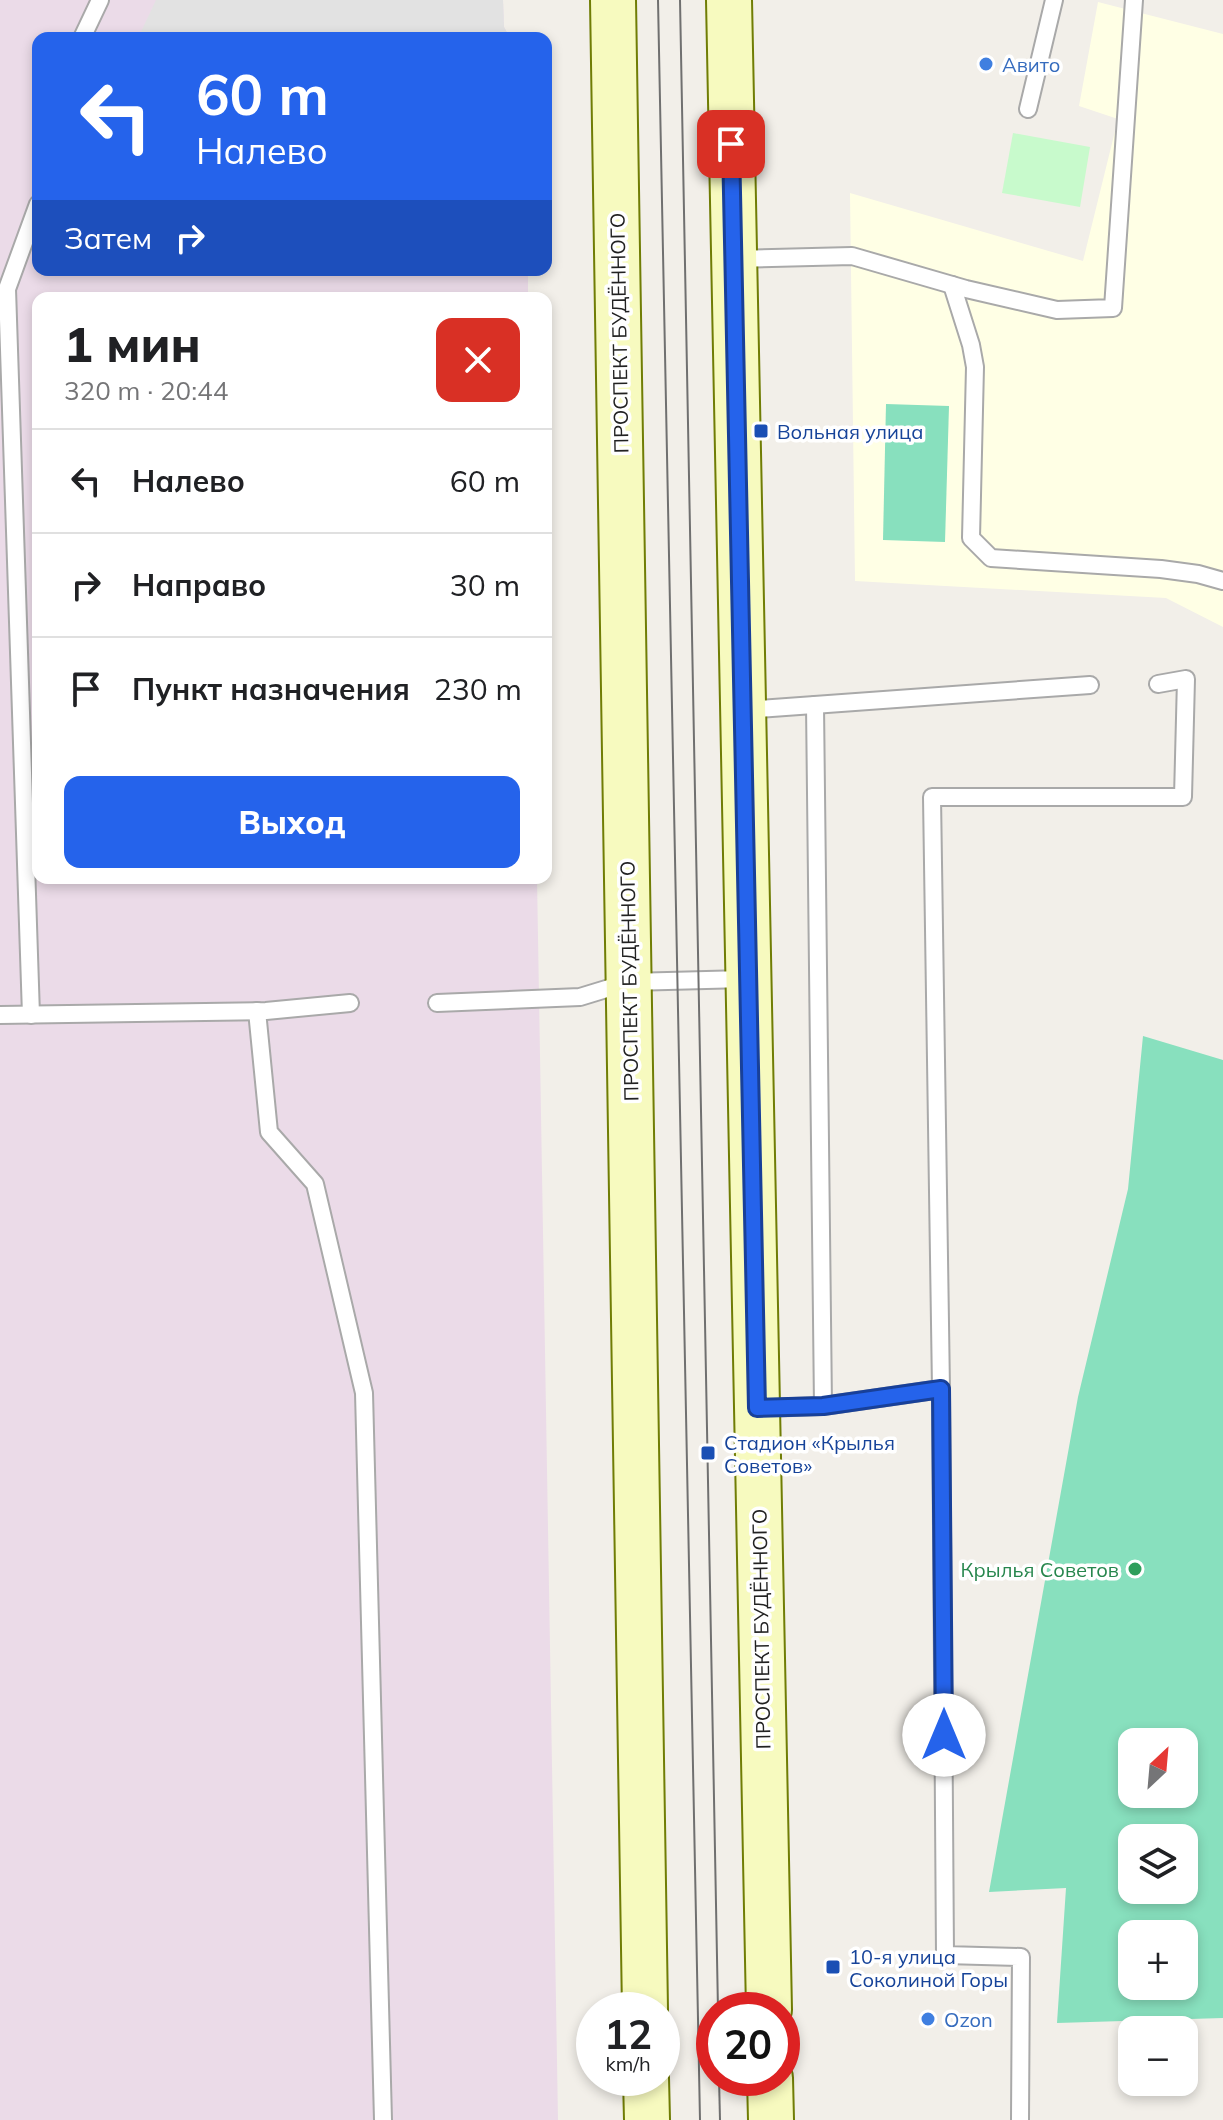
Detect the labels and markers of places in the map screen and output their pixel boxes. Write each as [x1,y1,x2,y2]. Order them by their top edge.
place label: Авито [1002,52,1060,77]
marker: Авито [977,55,995,73]
pin [697,110,765,178]
place label: Вольная улица [777,419,923,444]
marker: Вольная улица [752,422,770,440]
place label: Стадион «Крылья Советов» [724,1430,895,1478]
marker: Стадион «Крылья Советов» [699,1444,717,1462]
place label: Крылья Советов [960,1557,1119,1582]
marker: Крылья Советов [1126,1560,1144,1578]
place label: 10-я улица Соколиной Горы [849,1944,1008,1992]
marker: 10-я улица Соколиной Горы [824,1958,842,1976]
place label: Ozon [944,2007,993,2032]
marker: Ozon [919,2010,937,2028]

